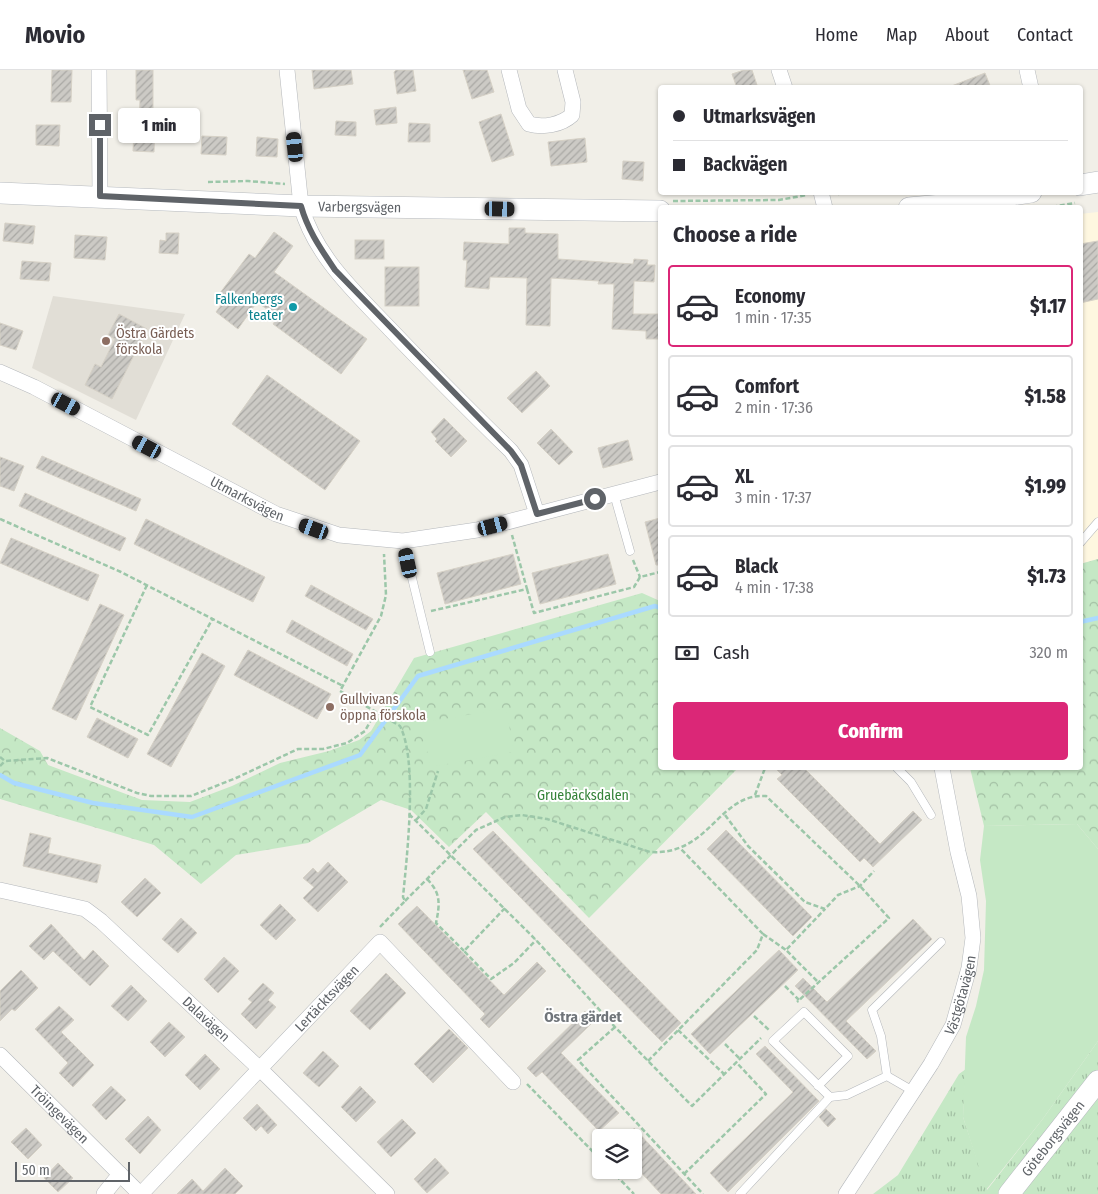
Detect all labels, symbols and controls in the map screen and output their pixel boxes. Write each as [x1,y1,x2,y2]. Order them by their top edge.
text: Movio [25,21,85,49]
text: Home [815,24,858,46]
text: Map [886,24,917,46]
text: About [945,24,989,46]
text: Contact [1017,24,1073,46]
text: Utmarksvägen [703,105,816,128]
callout: 1 min [118,108,200,142]
route end [89,114,111,136]
text: 1 min [142,116,176,135]
car [285,131,304,163]
text: Backvägen [703,153,787,176]
street label: Varbergsvägen [318,198,401,216]
car [484,201,515,217]
text: Choose a ride [673,221,797,248]
icon: car [675,284,720,329]
text: Economy [735,285,805,308]
place label: Falkenbergs teater [215,291,283,324]
text: $1.17 [1030,295,1066,318]
marker: Falkenbergs teater [287,301,299,313]
text: 1 min · 17:35 [735,308,812,327]
place label: Östra Gärdets förskola [116,324,194,358]
marker: Östra Gärdets förskola [100,335,112,347]
icon: car [675,374,720,419]
text: Comfort [735,375,799,398]
text: $1.58 [1025,385,1066,408]
car [49,390,82,418]
text: 2 min · 17:36 [735,398,813,417]
car [130,433,163,461]
icon: car [675,464,720,509]
text: XL [735,465,754,488]
street label: Utmarksvägen [207,473,286,525]
text: $1.99 [1025,475,1066,498]
route start [584,488,606,510]
text: 3 min · 17:37 [735,488,812,507]
car [476,515,509,537]
car [297,517,330,541]
car [397,547,418,579]
icon: car [675,554,720,599]
text: Black [735,555,778,578]
text: $1.73 [1027,565,1066,588]
text: 4 min · 17:38 [735,578,814,597]
icon: cash [673,639,701,667]
text: Cash [713,641,750,664]
text: 320 m [1029,643,1068,662]
place label: Gullvivans öppna förskola [340,691,426,724]
marker: Gullvivans öppna förskola [324,701,336,713]
button: Confirm [673,702,1068,760]
park label: Gruebäcksdalen [537,787,629,804]
street label: Västgötavägen [941,954,979,1038]
street label: Lertäcktsvägen [291,961,362,1035]
street label: Dalavägen [179,993,234,1045]
district label: Östra gärdet [544,1008,623,1026]
street label: Tröingevägen [27,1082,92,1147]
street label: Göteborgsvägen [1018,1097,1088,1180]
map controls [592,1129,642,1179]
button: layers [592,1129,642,1179]
scale bar [15,1159,130,1182]
text: 50 m [22,1162,50,1179]

